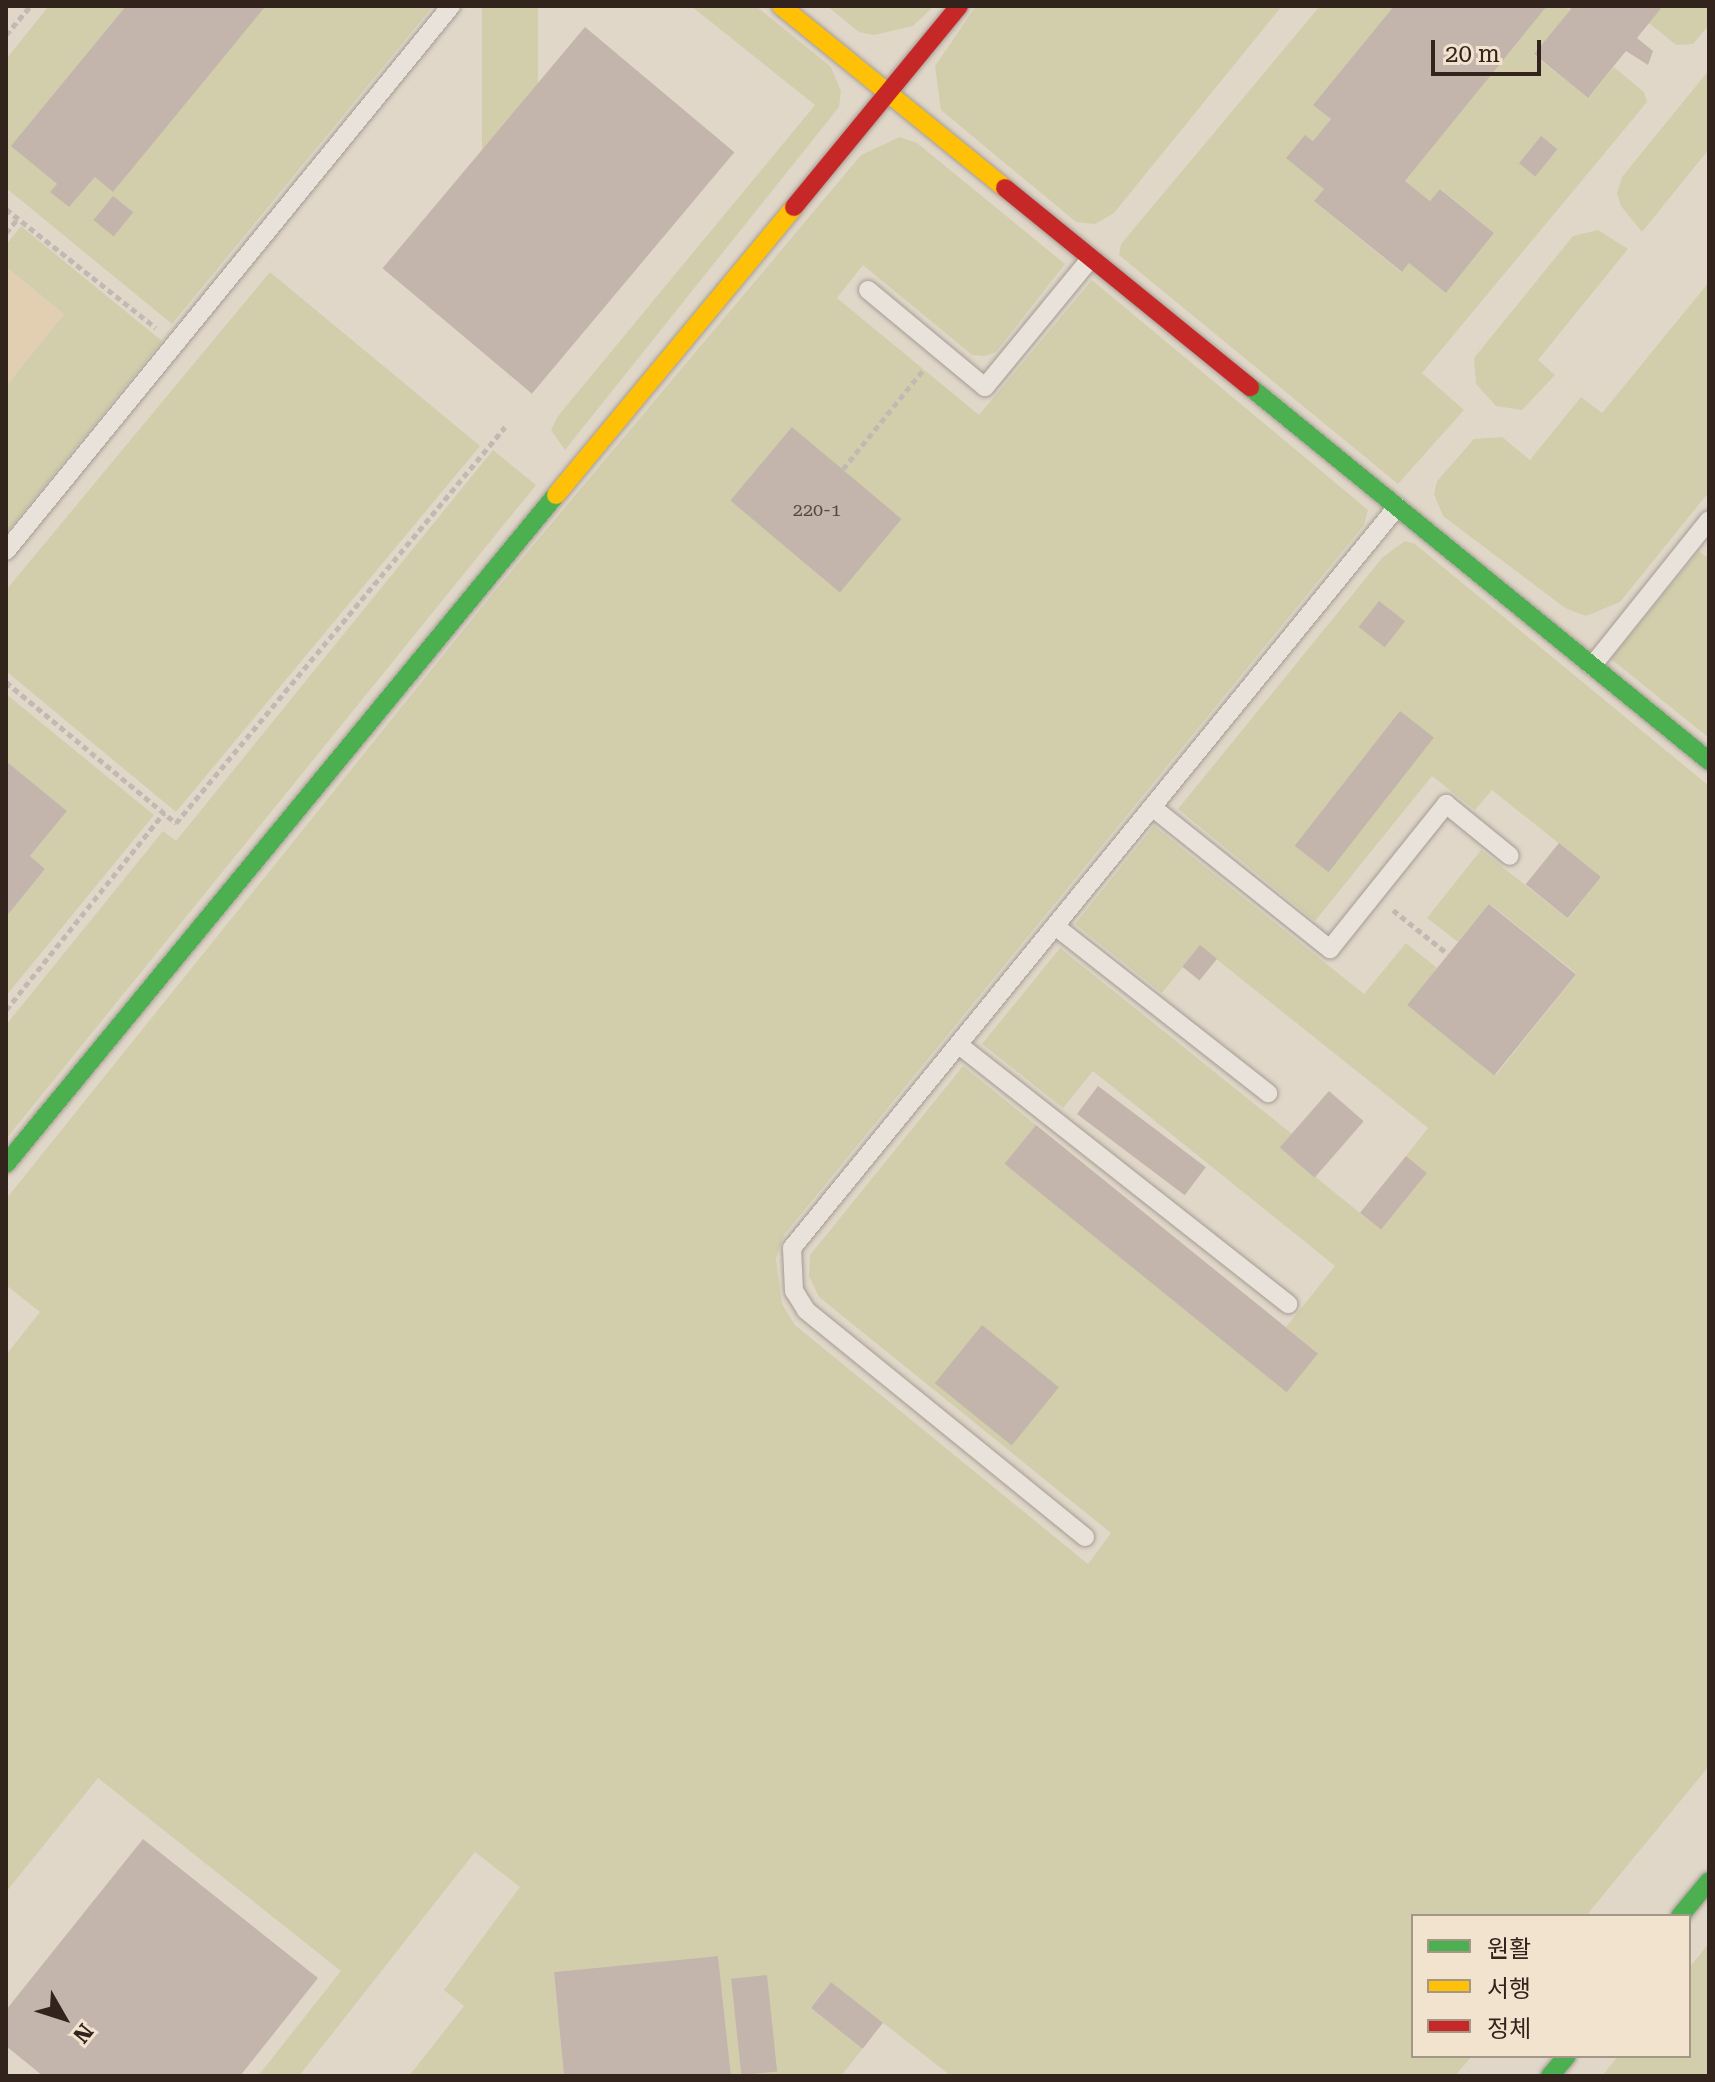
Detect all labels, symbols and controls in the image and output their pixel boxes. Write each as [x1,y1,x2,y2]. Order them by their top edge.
scale bar [1435,24,1545,74]
text: 20 m [1445,40,1500,68]
house number: 220-1 [793,499,841,521]
legend [1411,1914,1691,2058]
text: 원활 [1487,1935,1531,1963]
text: 서행 [1487,1975,1531,2003]
north arrow [24,1978,104,2058]
text: 정체 [1487,2015,1531,2043]
text: N [68,2019,98,2048]

